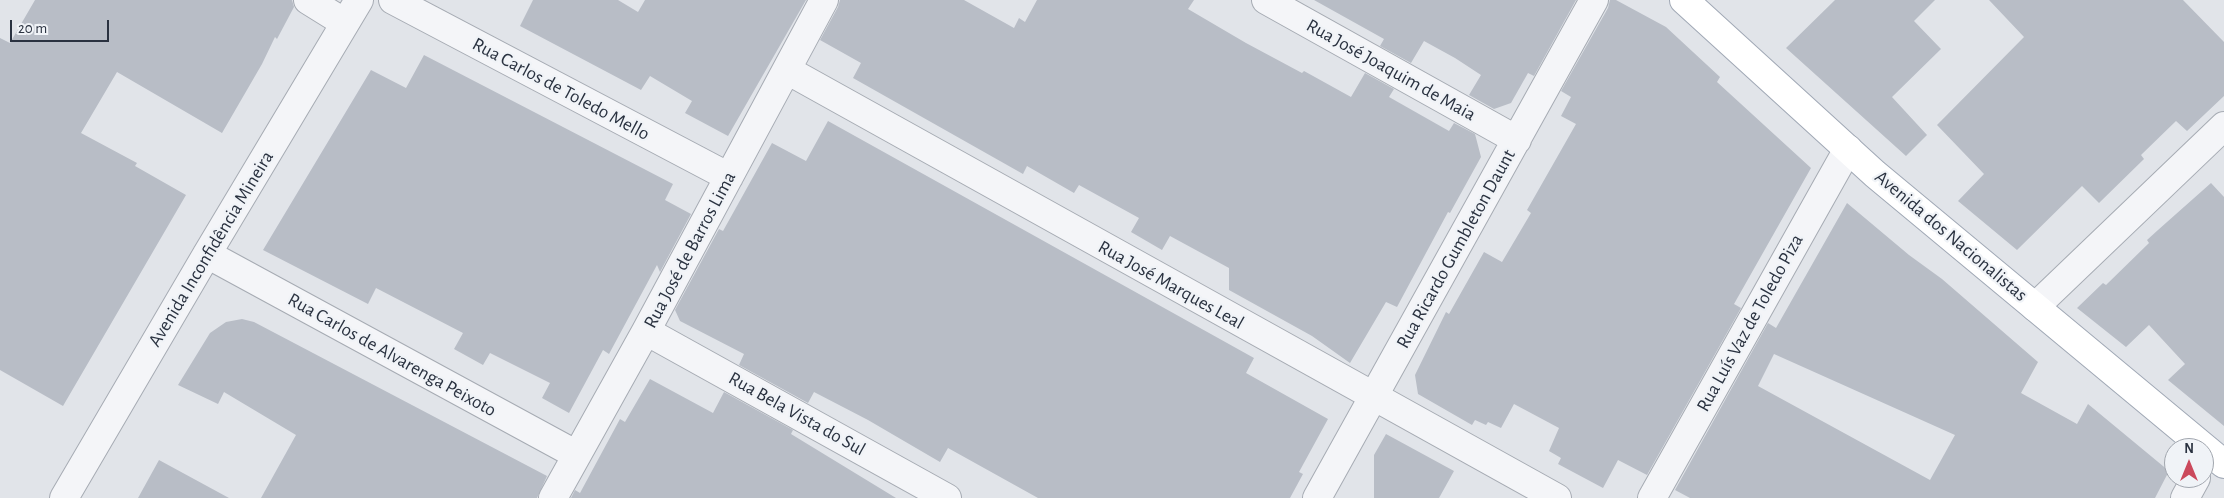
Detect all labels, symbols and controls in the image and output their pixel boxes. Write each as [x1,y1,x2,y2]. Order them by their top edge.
scale bar [12,10,111,42]
street label: Rua José Joaquim de Maia [1302,14,1480,126]
text: 20 m [18,21,47,36]
street label: Rua Carlos de Toledo Mello [468,33,654,145]
street label: Rua Ricardo Gumbleton Daunt [1392,145,1520,353]
street label: Avenida Inconfidência Mineira [143,147,279,351]
street label: Avenida dos Nacionalistas [1870,166,2032,306]
street label: Rua José de Barros Lima [639,168,741,332]
street label: Rua Luís Vaz de Toledo Piza [1692,230,1808,416]
street label: Rua José Marques Leal [1094,235,1248,335]
street label: Rua Carlos de Alvarenga Peixoto [284,288,500,422]
street label: Rua Bela Vista do Sul [725,367,869,461]
north arrow [2164,438,2214,488]
text: N [2184,442,2194,456]

